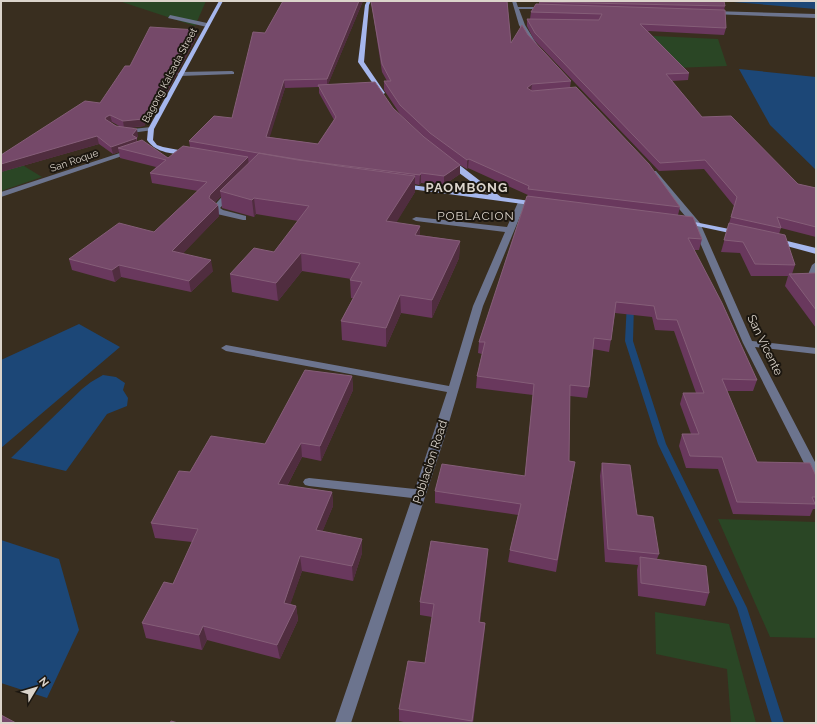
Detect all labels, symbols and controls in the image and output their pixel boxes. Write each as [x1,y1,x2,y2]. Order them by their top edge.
street label: Bagong Kalsada Street [140,25,199,124]
street label: San Roque [49,147,100,174]
district label: PAOMBONG [426,180,508,195]
district label: POBLACION [437,209,515,223]
street label: San Vicente [744,312,786,378]
street label: Poblacion Road [410,419,450,505]
north arrow [16,668,56,708]
text: N [36,675,51,689]

